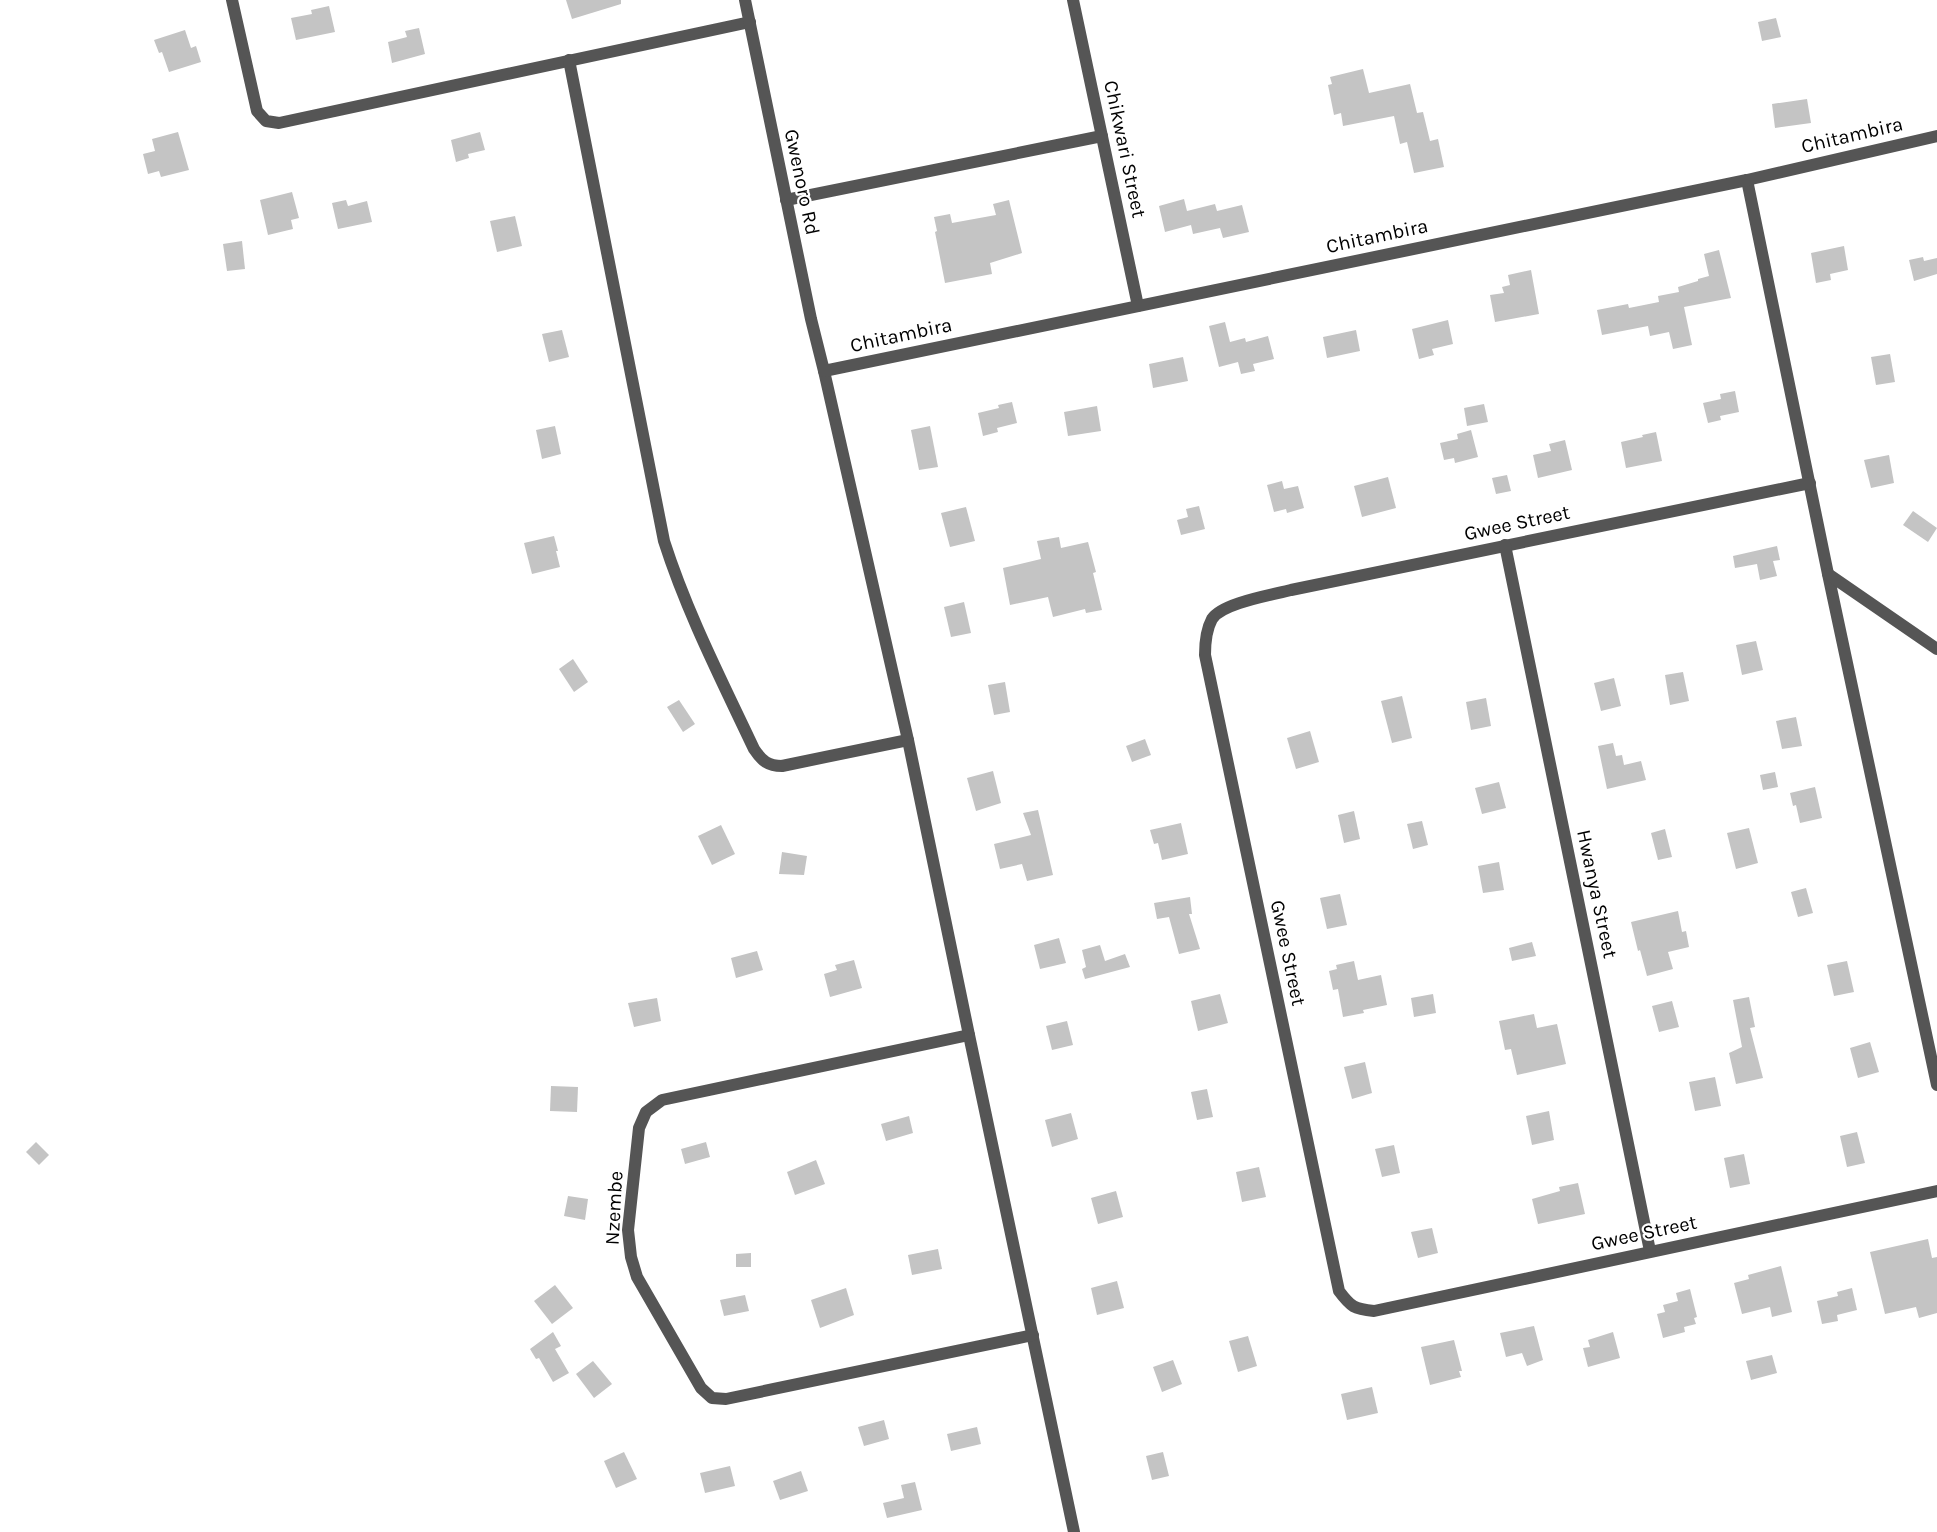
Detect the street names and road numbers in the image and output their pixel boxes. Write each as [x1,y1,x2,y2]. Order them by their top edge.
street label: Chikwari Street [1099,78,1151,220]
street label: Chitambira [1799,112,1905,158]
street label: Gwenoro Rd [780,127,824,237]
street label: Chitambira [1324,214,1430,258]
street label: Chitambira [848,313,954,357]
street label: Gwee Street [1462,500,1572,545]
street label: Hwanya Street [1572,828,1622,961]
street label: Gwee Street [1266,898,1311,1008]
street label: Nzembe [601,1170,627,1246]
street label: Gwee Street [1589,1210,1699,1255]

